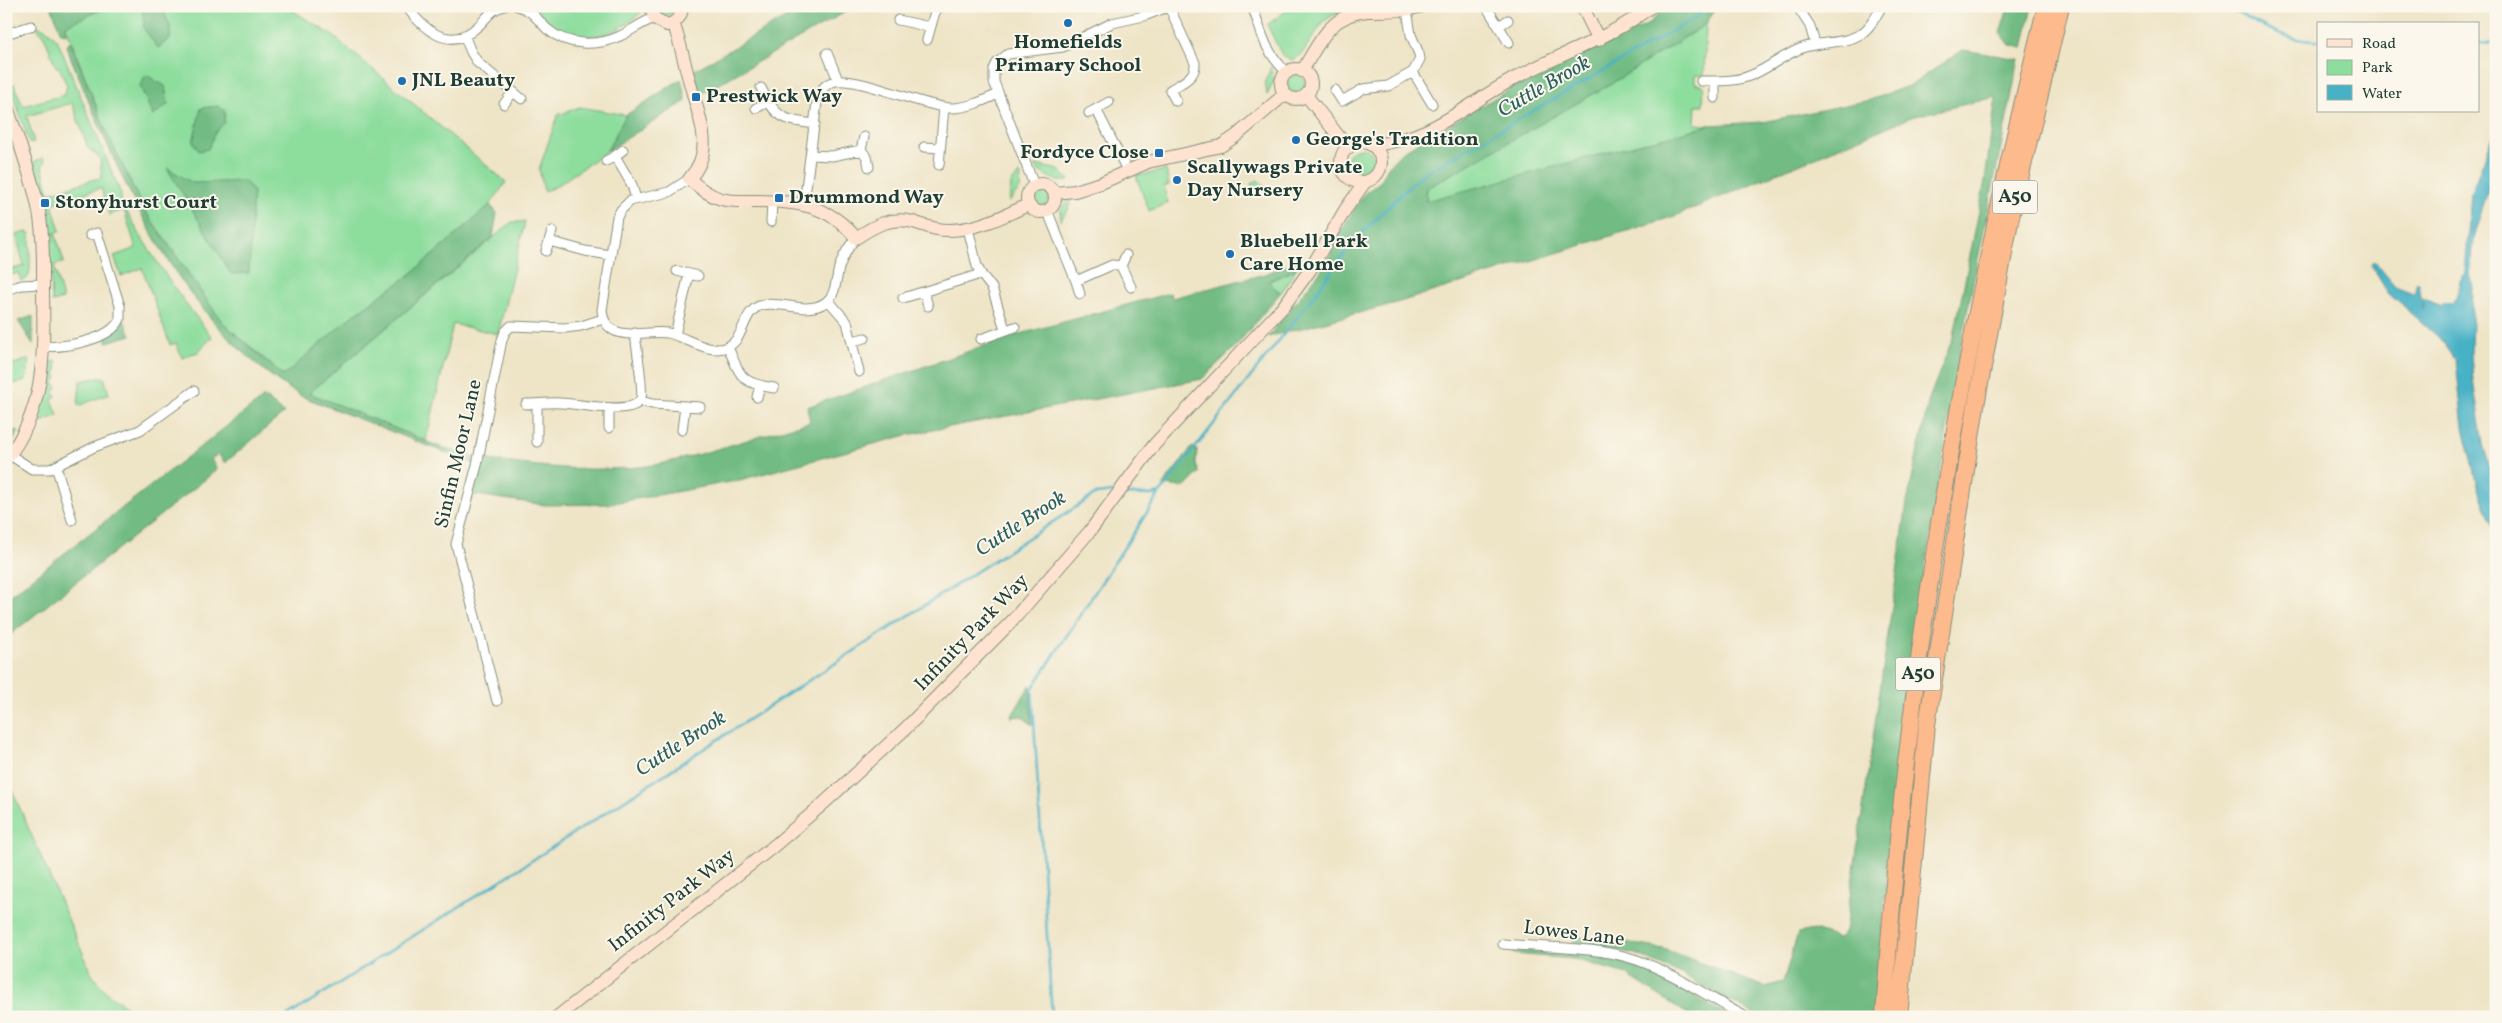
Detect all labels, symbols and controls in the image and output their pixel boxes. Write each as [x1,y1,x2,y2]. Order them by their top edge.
marker: Homefields Primary School [1062,17,1074,29]
legend [2317,22,2480,112]
place label: Homefields Primary School [995,29,1141,80]
text: Road [2362,34,2396,55]
water label: Cuttle Brook [1492,49,1596,125]
text: Park [2362,58,2393,79]
place label: JNL Beauty [411,67,515,95]
marker: JNL Beauty [396,75,408,87]
place label: Prestwick Way [706,83,842,111]
text: Water [2362,84,2402,105]
marker: Prestwick Way [690,91,702,103]
place label: George's Tradition [1306,126,1479,154]
marker: George's Tradition [1290,134,1302,146]
place label: Fordyce Close [1020,139,1149,167]
marker: Fordyce Close [1153,147,1165,159]
place label: Scallywags Private Day Nursery [1187,154,1362,205]
marker: Scallywags Private Day Nursery [1171,174,1183,186]
road number: A50 [1992,180,2038,213]
place label: Drummond Way [789,184,944,212]
place label: Stonyhurst Court [55,189,217,217]
marker: Drummond Way [773,192,785,204]
marker: Stonyhurst Court [39,197,51,209]
place label: Bluebell Park Care Home [1240,228,1368,279]
marker: Bluebell Park Care Home [1224,248,1236,260]
street label: Sinfin Moor Lane [428,377,490,531]
water label: Cuttle Brook [970,484,1072,564]
street label: Infinity Park Way [908,568,1036,698]
road number: A50 [1896,658,1940,691]
water label: Cuttle Brook [630,704,732,784]
street label: Infinity Park Way [603,842,741,959]
street label: Lowes Lane [1522,914,1626,954]

